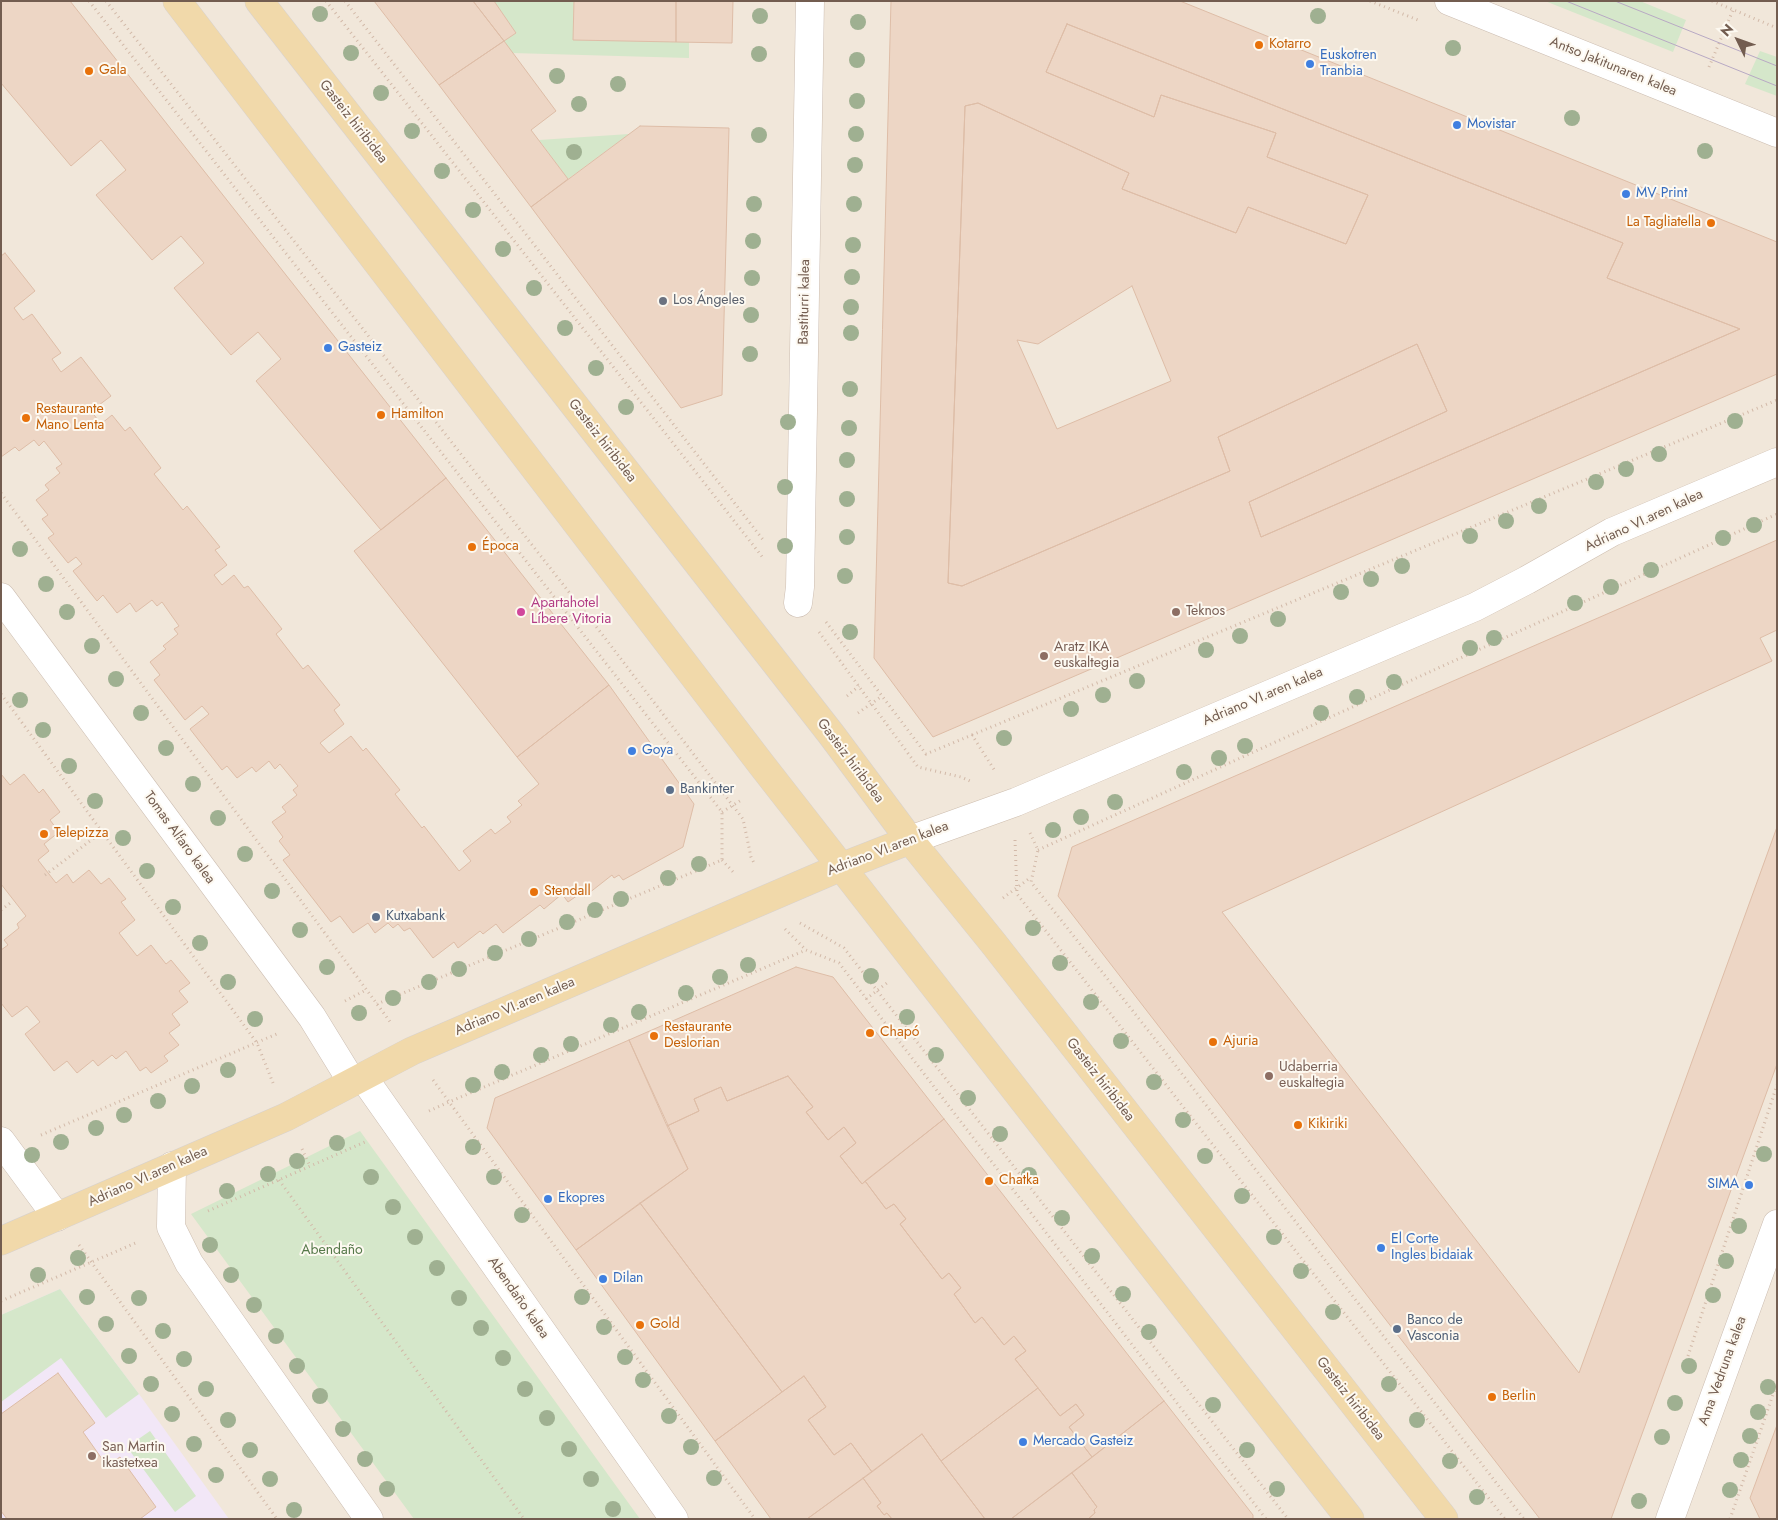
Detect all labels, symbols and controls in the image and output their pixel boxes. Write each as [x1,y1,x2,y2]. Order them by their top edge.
north arrow [1713,15,1763,65]
text: N [1716,19,1738,41]
street label: Antso Jakitunaren kalea [1547,34,1679,100]
place label: Kotarro [1269,37,1311,53]
marker: Kotarro [1253,39,1265,51]
place label: Euskotren Tranbia [1320,48,1377,80]
marker: Euskotren Tranbia [1304,58,1316,70]
place label: Gala [99,63,127,79]
marker: Gala [83,65,95,77]
street label: Gasteiz hiribidea [315,77,391,167]
place label: Movistar [1467,117,1516,133]
marker: Movistar [1451,119,1463,131]
place label: MV Print [1636,186,1687,202]
marker: MV Print [1620,188,1632,200]
place label: La Tagliatella [1627,215,1701,231]
marker: La Tagliatella [1705,217,1717,229]
street label: Bastiturri kalea [796,259,814,345]
place label: Los Ángeles [673,293,745,309]
marker: Los Ángeles [657,295,669,307]
place label: Gasteiz [338,340,382,356]
marker: Gasteiz [322,342,334,354]
street label: Gasteiz hiribidea [564,396,640,486]
place label: Restaurante Mano Lenta [36,402,104,434]
place label: Hamilton [391,407,444,423]
marker: Hamilton [375,409,387,421]
marker: Restaurante Mano Lenta [20,412,32,424]
street label: Adriano VI.aren kalea [1582,486,1706,556]
place label: Época [482,539,519,555]
marker: Época [466,541,478,553]
place label: Apartahotel Líbere Vitoria [531,596,611,628]
place label: Teknos [1186,604,1225,620]
marker: Apartahotel Líbere Vitoria [515,606,527,618]
marker: Teknos [1170,606,1182,618]
place label: Aratz IKA euskaltegia [1054,640,1119,672]
marker: Aratz IKA euskaltegia [1038,650,1050,662]
street label: Adriano VI.aren kalea [1201,664,1325,730]
street label: Gasteiz hiribidea [813,716,887,806]
place label: Goya [642,743,673,759]
marker: Goya [626,745,638,757]
place label: Bankinter [680,782,734,798]
marker: Bankinter [664,784,676,796]
street label: Tomas Alfaro kalea [140,789,218,887]
street label: Adriano VI.aren kalea [825,818,951,880]
place label: Telepizza [54,826,108,842]
marker: Telepizza [38,828,50,840]
place label: Stendall [544,884,591,900]
marker: Stendall [528,886,540,898]
place label: Kutxabank [386,909,445,925]
marker: Kutxabank [370,911,382,923]
street label: Adriano VI.aren kalea [453,974,577,1040]
place label: Restaurante Deslorian [664,1020,732,1052]
place label: Chapó [880,1025,919,1041]
marker: Chapó [864,1027,876,1039]
marker: Restaurante Deslorian [648,1030,660,1042]
place label: Ajuria [1223,1034,1258,1050]
street label: Gasteiz hiribidea [1062,1035,1138,1125]
marker: Ajuria [1207,1036,1219,1048]
place label: Udaberria euskaltegia [1279,1060,1344,1092]
marker: Udaberria euskaltegia [1263,1070,1275,1082]
place label: Kikiriki [1308,1117,1348,1133]
marker: Kikiriki [1292,1119,1304,1131]
street label: Adriano VI.aren kalea [86,1143,210,1211]
place label: Chatka [999,1173,1039,1189]
marker: Chatka [983,1175,995,1187]
place label: SIMA [1707,1177,1739,1193]
marker: SIMA [1743,1179,1755,1191]
place label: Ekopres [558,1191,605,1207]
marker: Ekopres [542,1193,554,1205]
place label: El Corte Ingles bidaiak [1391,1232,1473,1264]
marker: El Corte Ingles bidaiak [1375,1242,1387,1254]
park label: Abendaño [301,1243,363,1259]
street label: Abendaño kalea [484,1254,552,1342]
place label: Dilan [613,1271,643,1287]
marker: Dilan [597,1273,609,1285]
place label: Banco de Vasconia [1407,1313,1463,1345]
street label: Ama Vedruna kalea [1695,1314,1751,1428]
place label: Gold [650,1317,680,1333]
marker: Gold [634,1319,646,1331]
marker: Banco de Vasconia [1391,1323,1403,1335]
street label: Gasteiz hiribidea [1312,1354,1388,1444]
place label: Berlin [1502,1389,1536,1405]
marker: Berlin [1486,1391,1498,1403]
place label: Mercado Gasteiz [1033,1434,1133,1450]
marker: Mercado Gasteiz [1017,1436,1029,1448]
place label: San Martin ikastetxea [102,1440,165,1472]
marker: San Martin ikastetxea [86,1450,98,1462]

